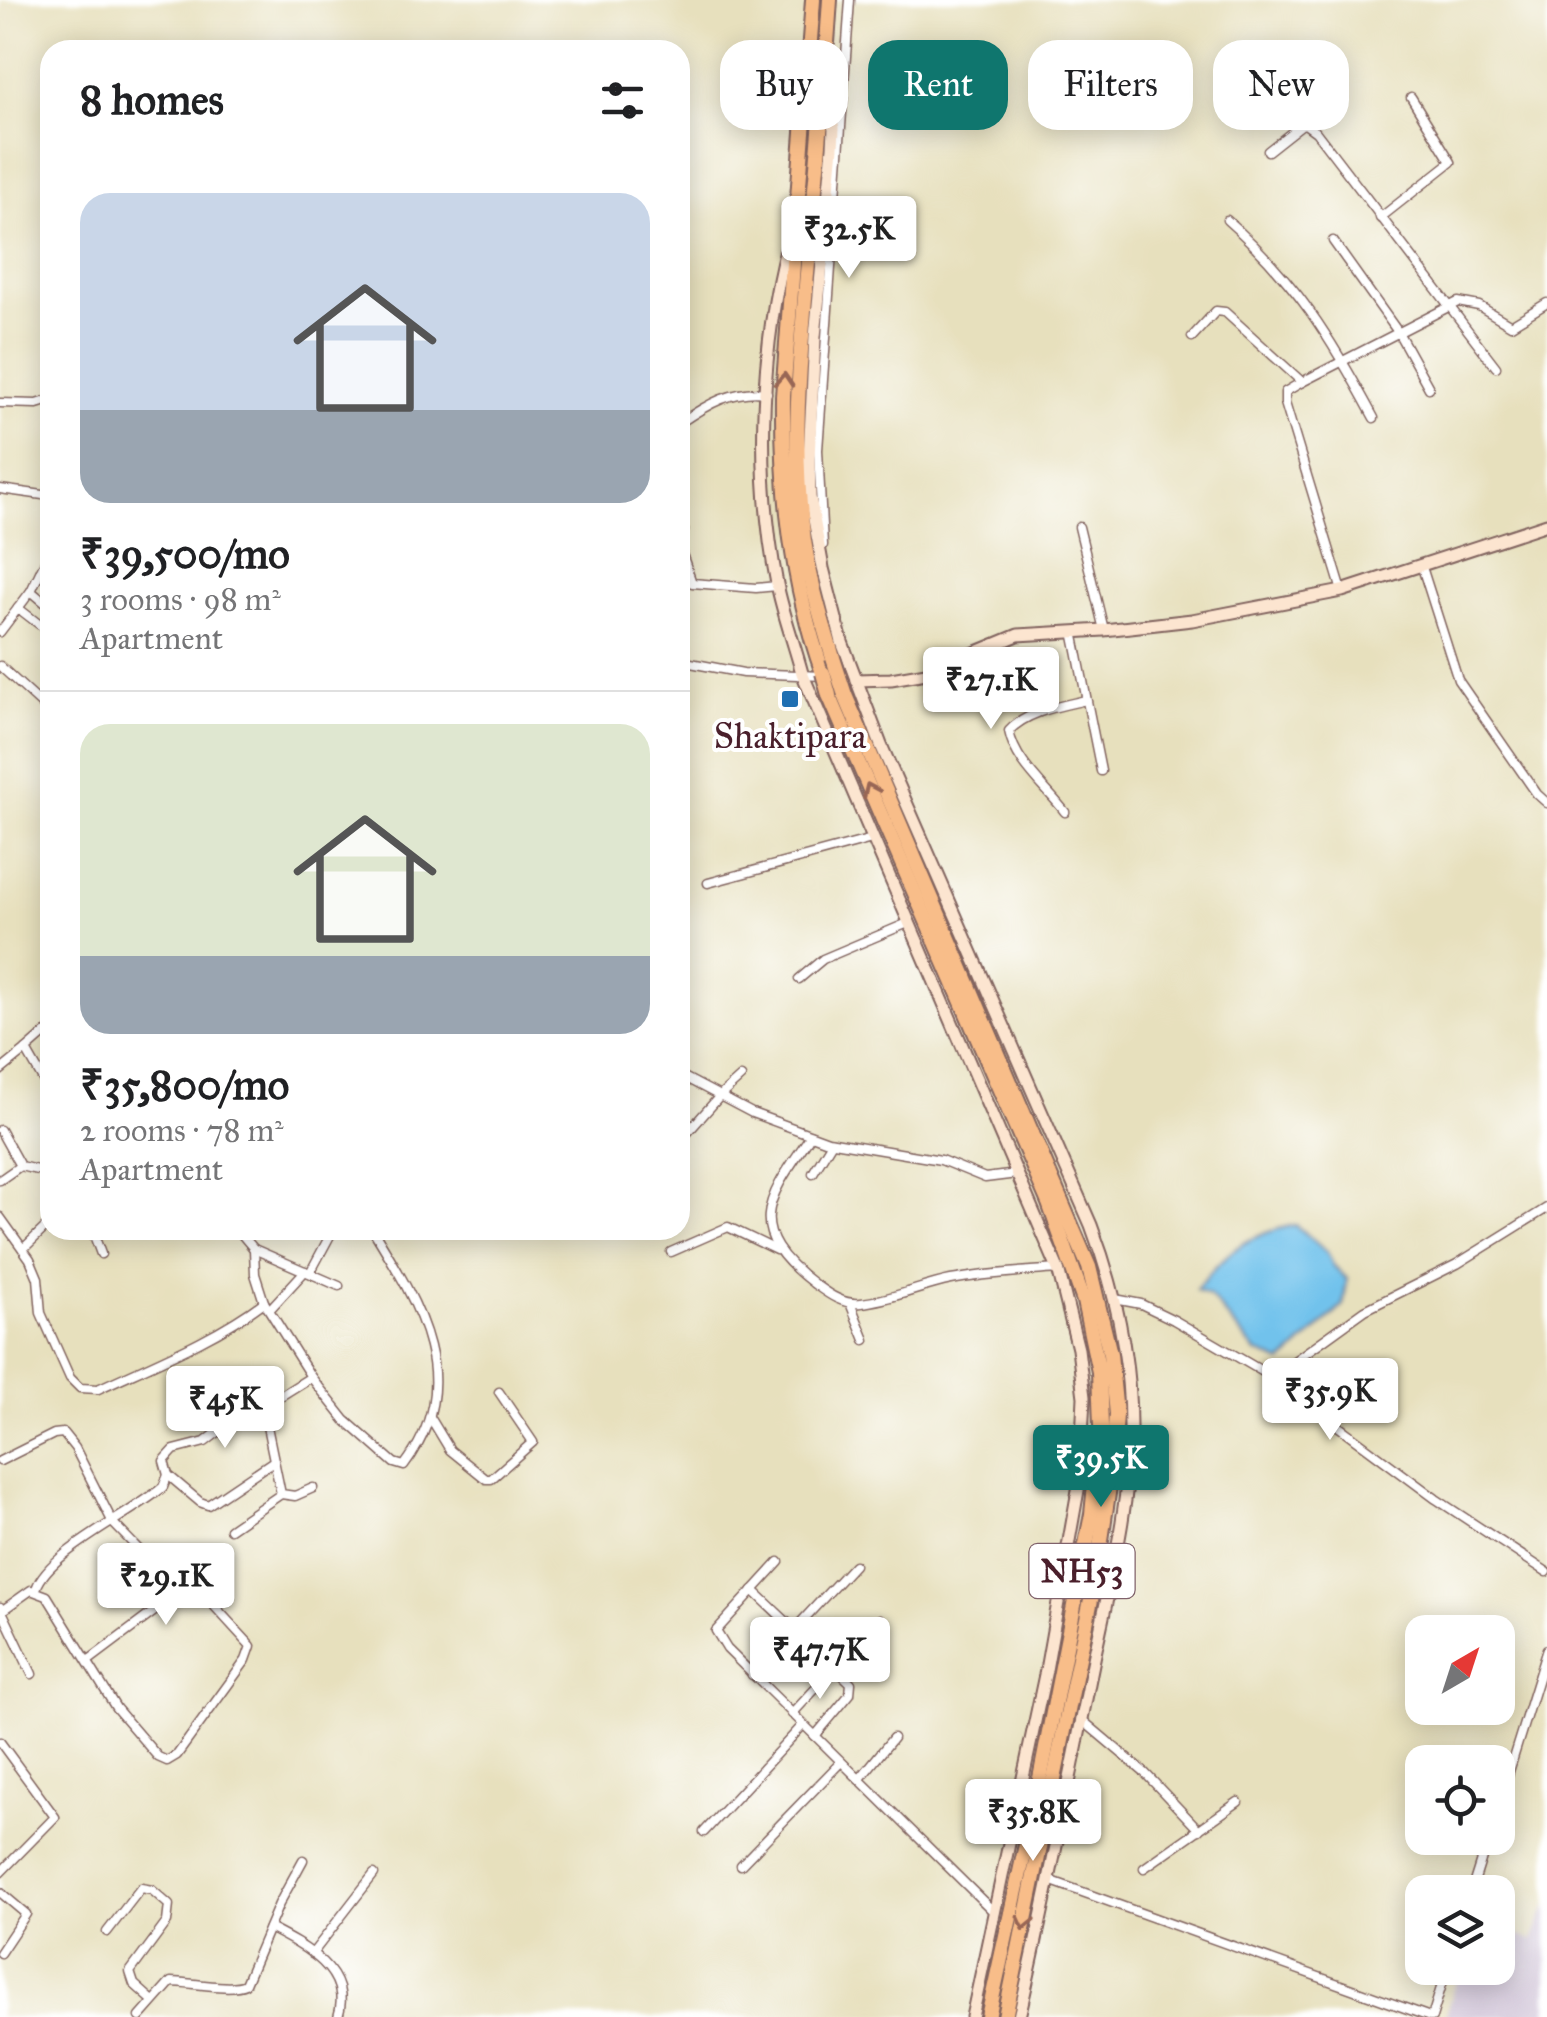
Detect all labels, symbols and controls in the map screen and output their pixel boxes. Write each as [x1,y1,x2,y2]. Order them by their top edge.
chip: Buy [720,40,848,130]
chip: Rent [868,40,1008,130]
chip: Filters [1028,40,1193,130]
chip: New [1213,40,1349,130]
icon: filters [595,73,650,128]
text: 8 homes [80,74,224,126]
pin: ₹32.5K [768,196,930,281]
text: ₹32.5K [803,209,895,248]
icon: home [275,258,455,438]
one-way arrow [773,372,794,388]
text: ₹39,500/mo [80,528,290,580]
text: 3 rooms · 98 m² [80,580,281,619]
text: Apartment [80,619,223,658]
pin: ₹27.1K [910,647,1072,732]
text: ₹27.1K [945,660,1037,699]
marker: Shaktipara [779,688,801,710]
place label: Shaktipara [714,715,867,758]
one-way arrow [862,782,882,800]
icon: home [275,789,455,969]
text: ₹35,800/mo [80,1059,289,1111]
text: 2 rooms · 78 m² [80,1111,284,1150]
text: Apartment [80,1150,223,1189]
pin: ₹35.9K [1249,1358,1411,1443]
pin: ₹45K [166,1366,284,1451]
text: ₹35.9K [1284,1371,1376,1410]
text: ₹45K [188,1379,262,1418]
pin: ₹39.5K [1020,1425,1182,1510]
text: ₹39.5K [1055,1438,1147,1477]
pin: ₹29.1K [85,1543,247,1628]
road number: NH53 [1030,1544,1134,1598]
text: ₹29.1K [119,1556,213,1595]
north arrow [1405,1615,1515,1725]
map controls [1405,1615,1515,1985]
pin: ₹47.7K [739,1617,901,1702]
text: ₹47.7K [772,1630,868,1669]
button: locate [1405,1745,1515,1855]
pin: ₹35.8K [952,1779,1114,1864]
text: ₹35.8K [987,1792,1079,1831]
button: layers [1405,1875,1515,1985]
one-way arrow [1016,1914,1037,1931]

